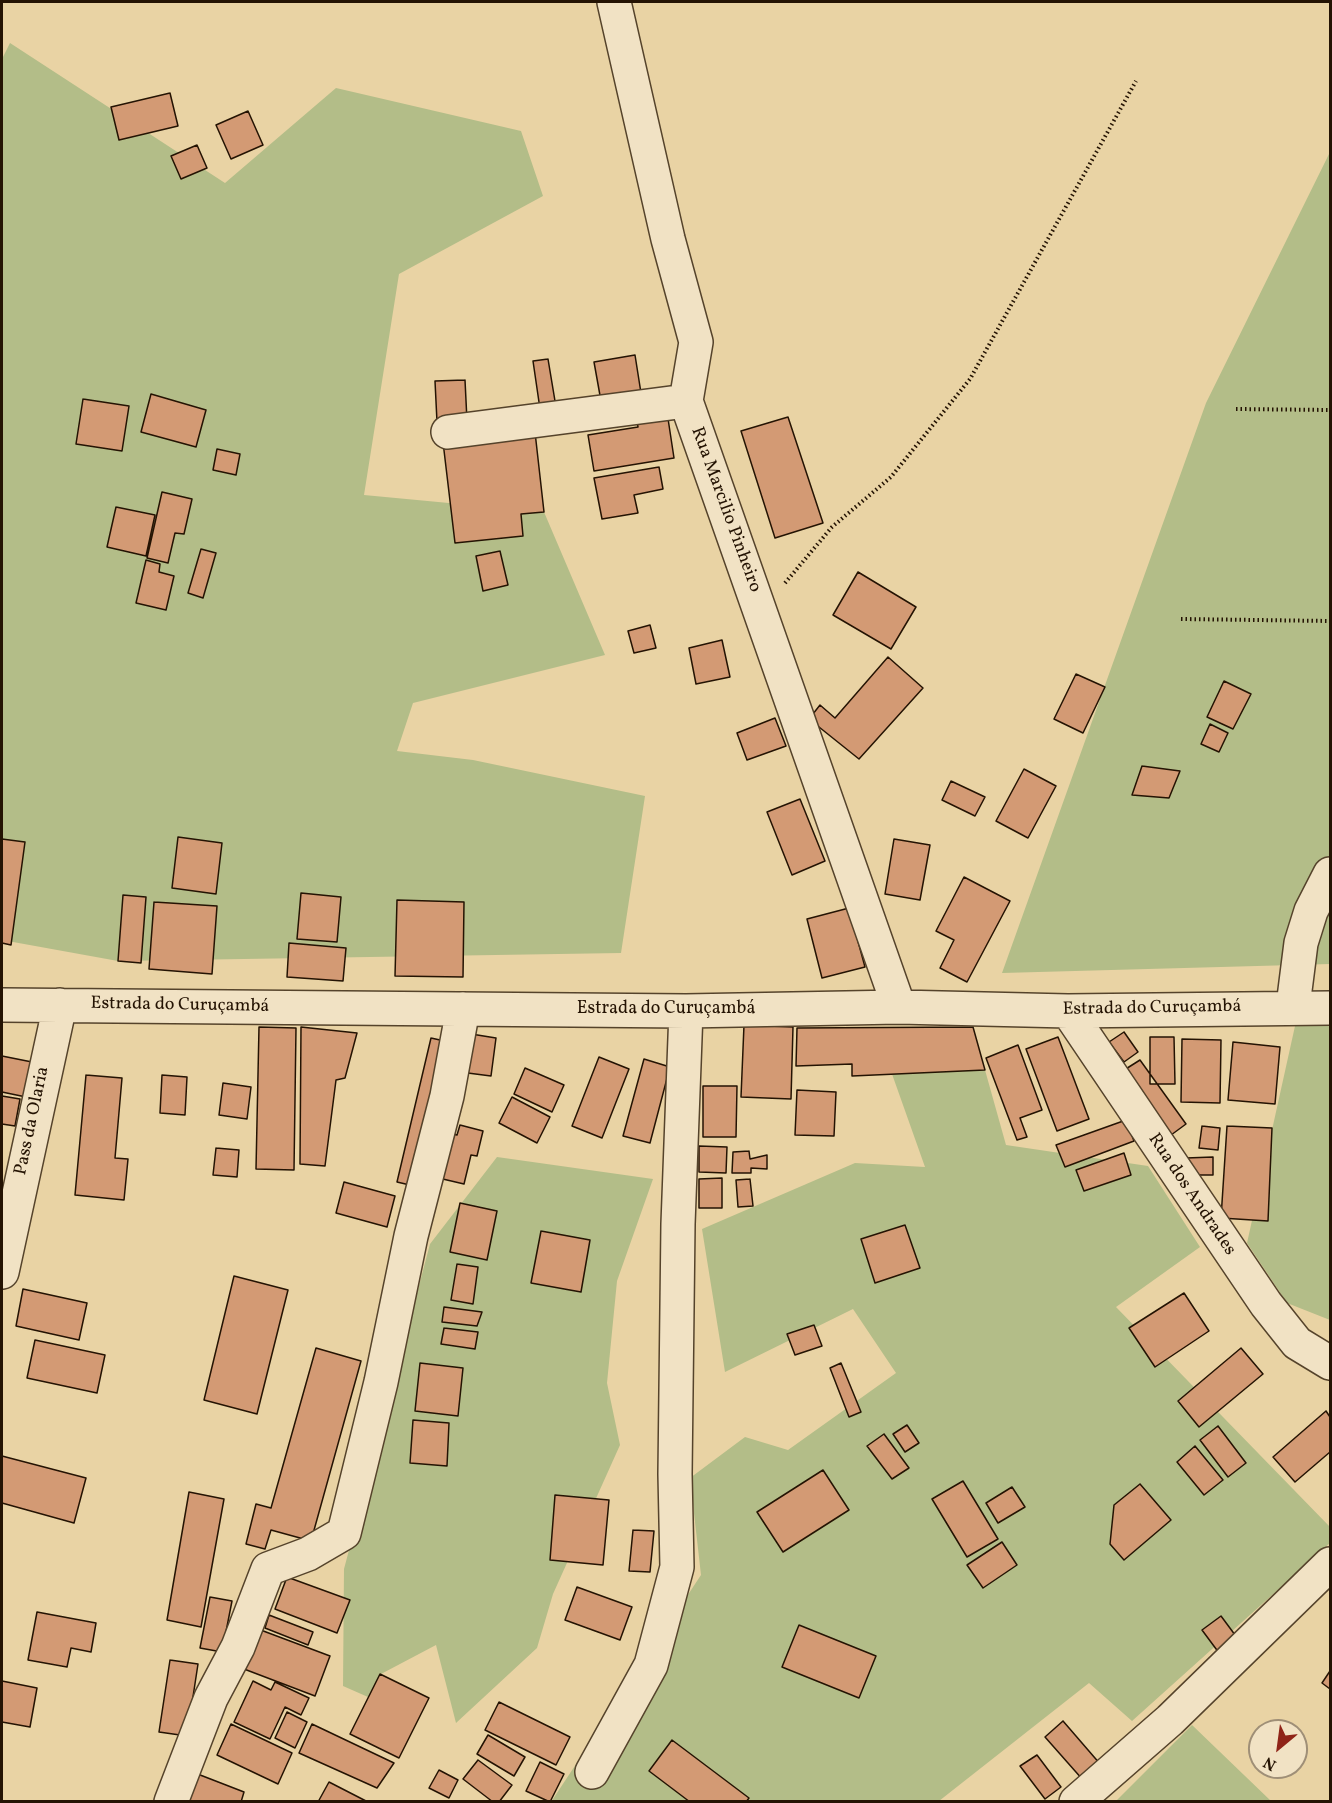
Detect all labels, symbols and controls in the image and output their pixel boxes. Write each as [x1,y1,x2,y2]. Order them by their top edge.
street label: Rua Marcilio Pinheiro [685,424,765,596]
street label: Estrada do Curuçambá [90,994,270,1018]
street label: Estrada do Curuçambá [1062,997,1242,1021]
street label: Estrada do Curuçambá [577,999,755,1021]
street label: Pass da Olaria [11,1065,55,1177]
street label: Rua dos Andrades [1142,1130,1240,1260]
north arrow [1248,1719,1308,1779]
text: N [1260,1751,1281,1775]

